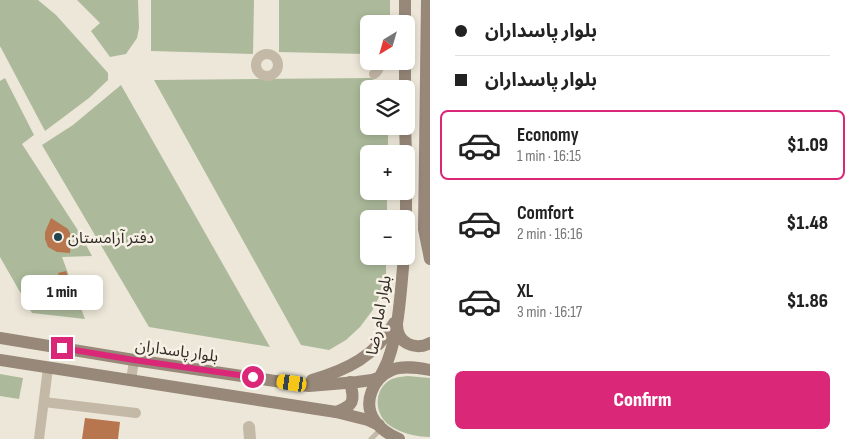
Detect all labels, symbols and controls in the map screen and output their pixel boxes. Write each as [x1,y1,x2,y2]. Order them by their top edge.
north arrow [360,15,415,70]
map controls [360,15,415,265]
text: بلوار پاسداران [485,20,597,43]
text: بلوار پاسداران [485,69,597,92]
button: layers [360,80,415,135]
icon: car [457,123,502,168]
text: Economy [517,124,579,147]
text: $1.09 [787,134,828,157]
button: + [360,145,415,200]
text: 1 min · 16:15 [517,147,581,166]
icon: car [457,201,502,246]
text: Comfort [517,202,574,225]
button: − [360,210,415,265]
text: $1.48 [787,212,828,235]
text: 2 min · 16:16 [517,225,583,244]
place label: دفتر آرامستان [68,229,154,248]
marker: دفتر آرامستان [52,231,64,243]
street label: بلوار امام رضا [363,274,398,357]
callout: 1 min [21,276,103,310]
icon: car [457,279,502,324]
text: XL [517,280,533,303]
text: 1 min [47,283,77,302]
text: $1.86 [787,290,828,313]
text: 3 min · 16:17 [517,303,582,322]
street label: بلوار پاسداران [134,336,219,367]
route end [51,337,73,359]
route start [242,366,264,388]
button: Confirm [455,371,830,429]
car [276,373,307,393]

